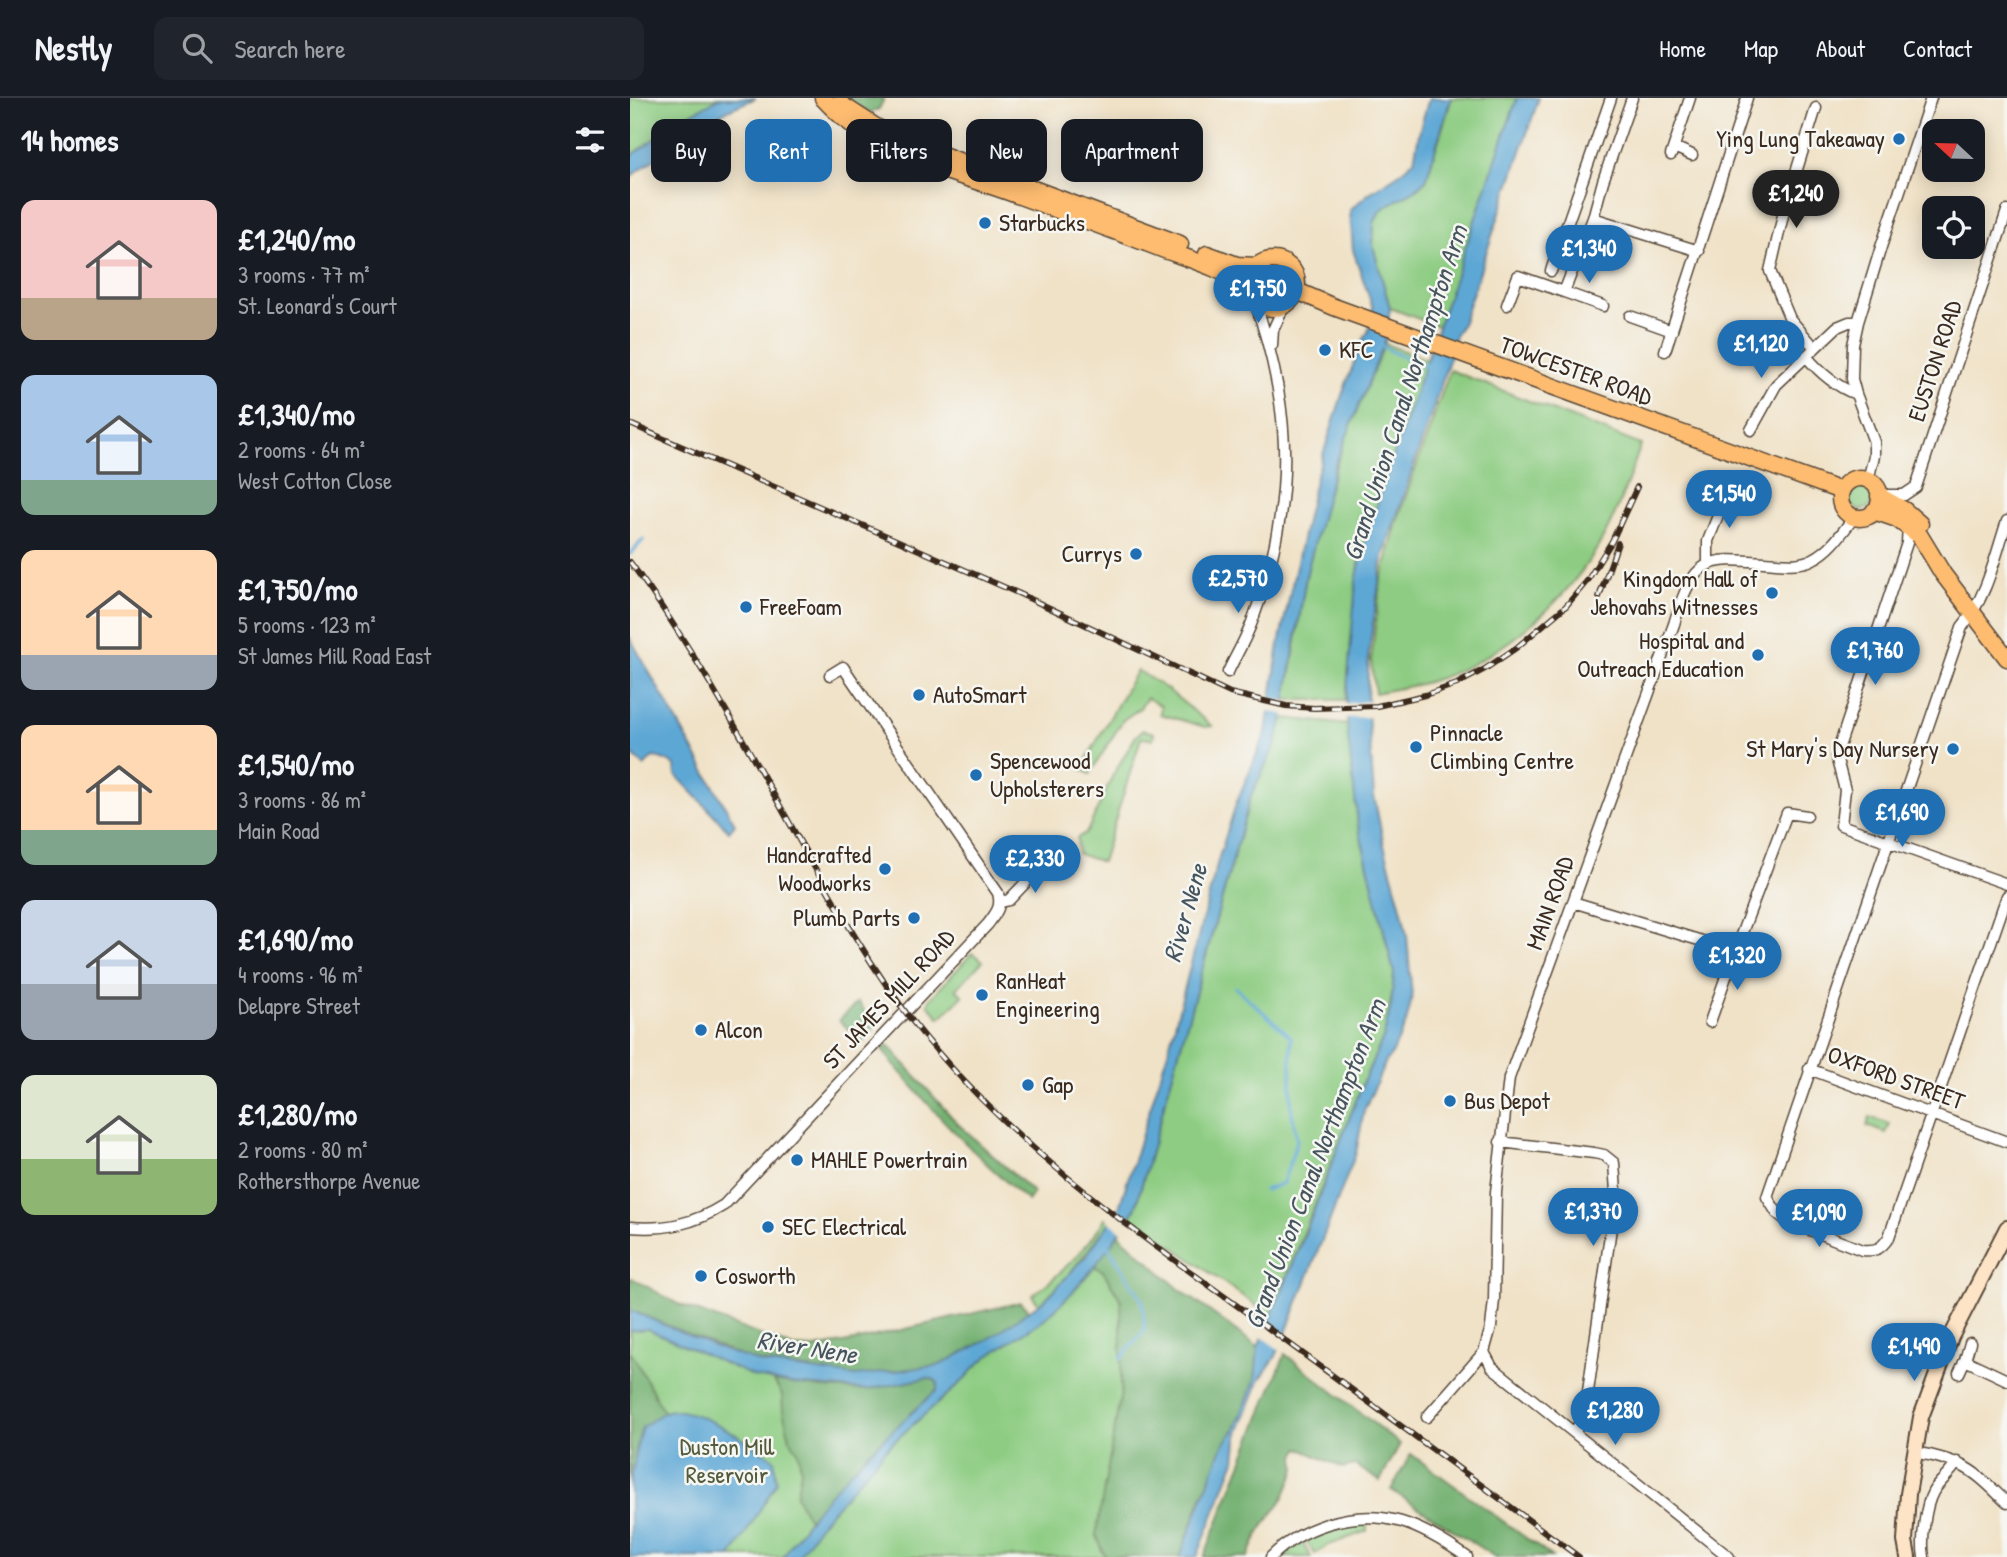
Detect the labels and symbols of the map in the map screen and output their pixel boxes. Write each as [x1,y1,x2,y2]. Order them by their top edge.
north arrow [1922,119,1984,182]
place label: Ying Lung Takeaway [1716,122,1885,154]
marker: Ying Lung Takeaway [1891,131,1907,147]
pin: £1,240 [1739,170,1853,230]
place label: Starbucks [999,206,1085,238]
marker: Starbucks [977,215,993,231]
water label: Grand Union Canal Northampton Arm [1334,219,1477,565]
pin: £1,340 [1532,226,1646,285]
pin: £1,750 [1201,266,1315,325]
street label: EUSTON ROAD [1900,296,1969,425]
pin: £1,120 [1704,320,1818,380]
street label: TOWCESTER ROAD [1496,328,1657,413]
place label: KFC [1339,333,1374,365]
marker: KFC [1317,342,1333,358]
pin: £1,540 [1672,470,1786,530]
place label: Currys [1061,537,1122,569]
marker: Currys [1128,546,1144,562]
pin: £2,570 [1181,556,1295,615]
place label: Kingdom Hall of Jehovahs Witnesses [1590,562,1758,622]
marker: Kingdom Hall of Jehovahs Witnesses [1764,585,1780,601]
place label: FreeFoam [759,590,842,622]
marker: FreeFoam [738,599,754,615]
place label: Hospital and Outreach Education [1577,624,1744,684]
pin: £1,760 [1818,628,1932,687]
marker: Hospital and Outreach Education [1750,647,1766,663]
place label: AutoSmart [933,678,1027,710]
marker: AutoSmart [911,687,927,703]
place label: Pinnacle Climbing Centre [1430,716,1575,776]
place label: St Mary's Day Nursery [1746,732,1939,764]
marker: Pinnacle Climbing Centre [1408,739,1424,755]
marker: St Mary's Day Nursery [1945,741,1961,757]
place label: Spencewood Upholsterers [990,744,1104,804]
marker: Spencewood Upholsterers [968,767,984,783]
pin: £1,690 [1845,790,1959,849]
pin: £2,330 [978,836,1092,895]
place label: Handcrafted Woodworks [766,838,871,898]
street label: MAIN ROAD [1517,851,1581,954]
water label: River Nene [1154,858,1216,966]
marker: Handcrafted Woodworks [877,861,893,877]
place label: Plumb Parts [793,901,900,933]
marker: Plumb Parts [906,910,922,926]
street label: ST JAMES MILL ROAD [815,921,962,1075]
pin: £1,320 [1680,932,1794,992]
place label: RanHeat Engineering [996,964,1100,1024]
marker: RanHeat Engineering [974,987,990,1003]
water label: Grand Union Canal Northampton Arm [1235,993,1395,1334]
place label: Alcon [715,1013,763,1045]
marker: Alcon [693,1022,709,1038]
street label: OXFORD STREET [1823,1037,1970,1117]
place label: Gap [1042,1068,1073,1100]
marker: Gap [1020,1077,1036,1093]
place label: Bus Depot [1464,1084,1550,1116]
marker: Bus Depot [1442,1093,1458,1109]
place label: MAHLE Powertrain [811,1143,968,1175]
marker: MAHLE Powertrain [789,1152,805,1168]
pin: £1,370 [1536,1188,1650,1248]
pin: £1,090 [1762,1190,1876,1249]
place label: SEC Electrical [782,1210,907,1242]
marker: SEC Electrical [760,1219,776,1235]
place label: Cosworth [715,1259,795,1291]
marker: Cosworth [693,1268,709,1284]
water label: River Nene [755,1321,861,1372]
pin: £1,490 [1857,1324,1971,1383]
pin: £1,280 [1558,1388,1672,1447]
park label: Duston Mill Reservoir [680,1430,775,1490]

